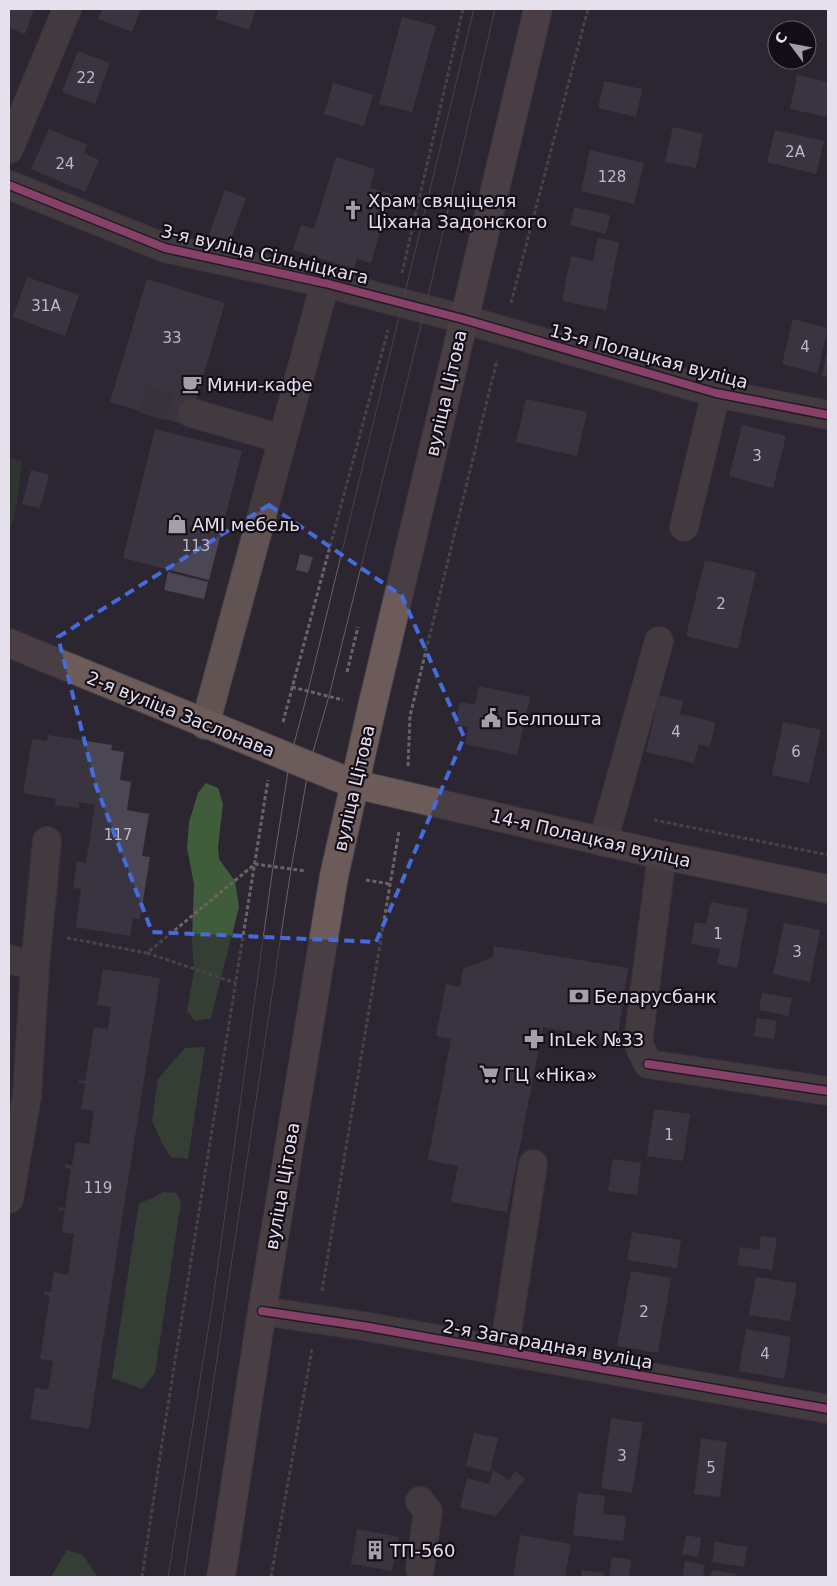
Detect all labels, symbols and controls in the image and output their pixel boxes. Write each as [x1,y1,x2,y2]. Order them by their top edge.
north arrow [767,20,817,70]
text: С [771,30,790,47]
house number: 22 [76,69,96,87]
house number: 2А [785,143,806,161]
house number: 24 [55,155,75,173]
house number: 128 [598,168,626,186]
place label: Храм свяціцеля Ціхана Задонского [368,190,547,232]
church icon: Храм свяціцеля Ціхана Задонского [342,199,364,221]
street label: 3-я вуліца Сільніцкага [159,220,371,288]
house number: 31А [31,297,61,315]
street label: 13-я Полацкая вуліца [547,319,751,393]
street label: вуліца Цітова [421,328,471,458]
house number: 33 [162,329,182,347]
house number: 4 [800,338,810,356]
cafe icon: Мини-кафе [181,373,203,395]
place label: Мини-кафе [207,374,313,395]
house number: 3 [752,447,762,465]
shop icon: AMI мебель [166,513,188,535]
place label: AMI мебель [192,514,300,535]
house number: 113 [182,537,210,555]
house number: 2 [716,595,726,613]
street label: 2-я вуліца Заслонава [84,667,278,761]
public building icon: Белпошта [480,707,502,729]
place label: Белпошта [506,708,602,729]
street label: вуліца Цітова [329,723,379,853]
house number: 4 [671,723,681,741]
house number: 6 [791,743,801,761]
street label: 14-я Полацкая вуліца [489,805,693,871]
house number: 117 [104,826,132,844]
house number: 1 [713,925,723,943]
house number: 3 [792,943,802,961]
bank icon: Беларусбанк [568,985,590,1007]
place label: Беларусбанк [594,986,717,1007]
pharmacy icon: InLek №33 [523,1028,545,1050]
place label: InLek №33 [549,1029,644,1050]
supermarket icon: ГЦ «Ніка» [478,1063,500,1085]
place label: ГЦ «Ніка» [504,1064,597,1085]
street label: вуліца Цітова [260,1121,304,1251]
house number: 1 [664,1126,674,1144]
house number: 119 [84,1179,112,1197]
house number: 2 [639,1303,649,1321]
street label: 2-я Загарадная вуліца [441,1315,655,1373]
house number: 4 [760,1345,770,1363]
house number: 3 [617,1447,627,1465]
house number: 5 [706,1459,716,1477]
building icon: ТП-560 [364,1539,386,1561]
place label: ТП-560 [389,1540,455,1561]

